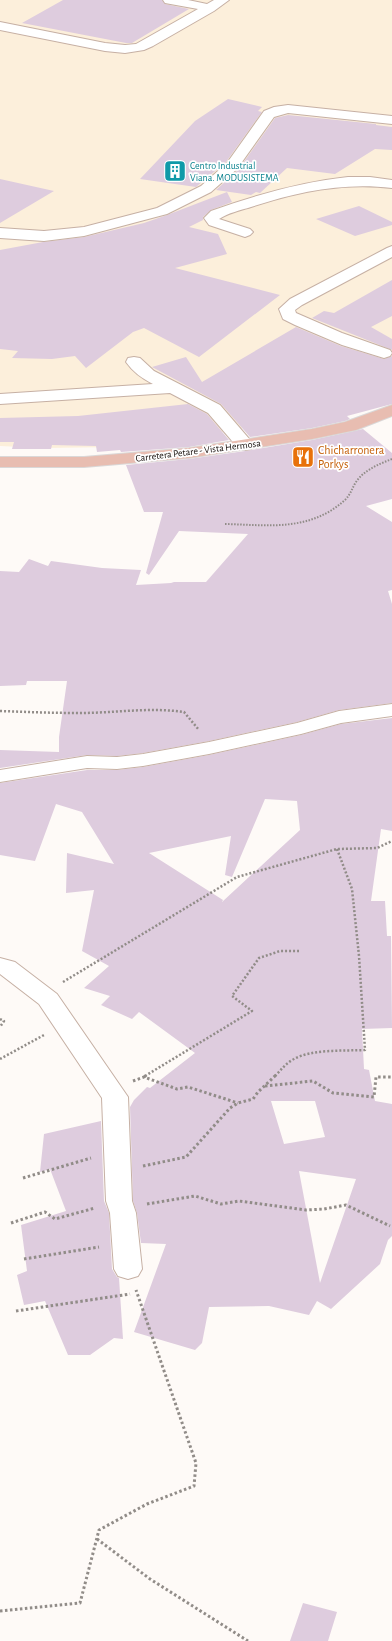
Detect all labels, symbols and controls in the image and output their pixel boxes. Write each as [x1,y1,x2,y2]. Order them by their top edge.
building icon: Centro Industrial Viana. MODUSISTEMA [162,158,188,184]
place label: Centro Industrial Viana. MODUSISTEMA [190,161,279,183]
street label: Carretera Petare - Vista Hermosa [135,438,262,464]
restaurant icon: Chicharronera Porkys [290,444,316,470]
place label: Chicharronera Porkys [318,444,385,471]

